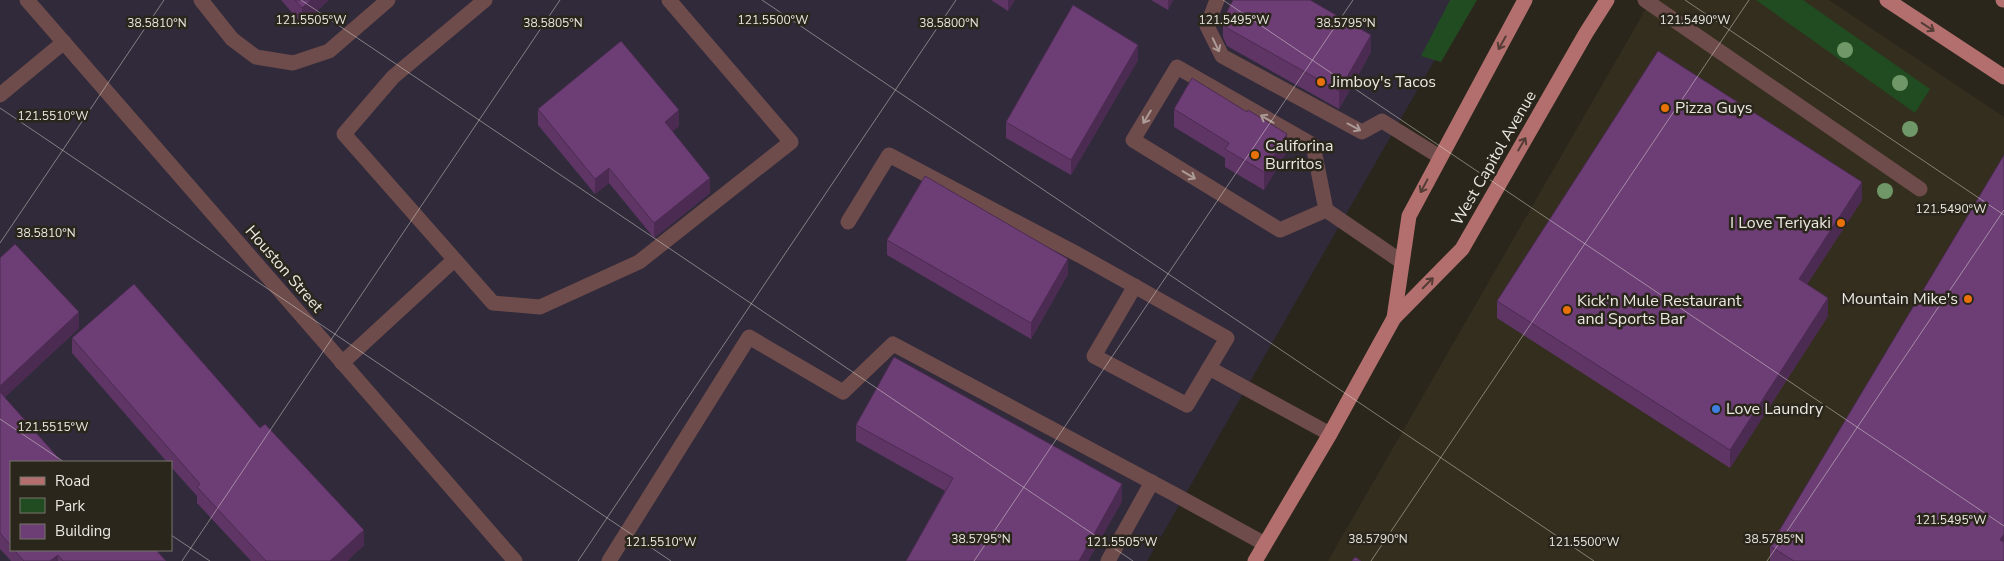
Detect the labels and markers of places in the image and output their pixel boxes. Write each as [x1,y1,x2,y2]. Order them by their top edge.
place label: Jimboy's Tacos [1330,71,1436,93]
marker: Jimboy's Tacos [1315,76,1327,88]
place label: Pizza Guys [1675,97,1753,119]
marker: Pizza Guys [1659,102,1671,114]
place label: Califorina Burritos [1265,135,1333,175]
marker: Califorina Burritos [1249,149,1261,161]
place label: I Love Teriyaki [1730,212,1831,234]
marker: I Love Teriyaki [1835,217,1847,229]
place label: Mountain Mike's [1841,288,1958,310]
place label: Kick'n Mule Restaurant and Sports Bar [1577,290,1742,330]
marker: Mountain Mike's [1962,293,1974,305]
marker: Kick'n Mule Restaurant and Sports Bar [1561,304,1573,316]
place label: Love Laundry [1726,398,1824,420]
marker: Love Laundry [1710,403,1722,415]

